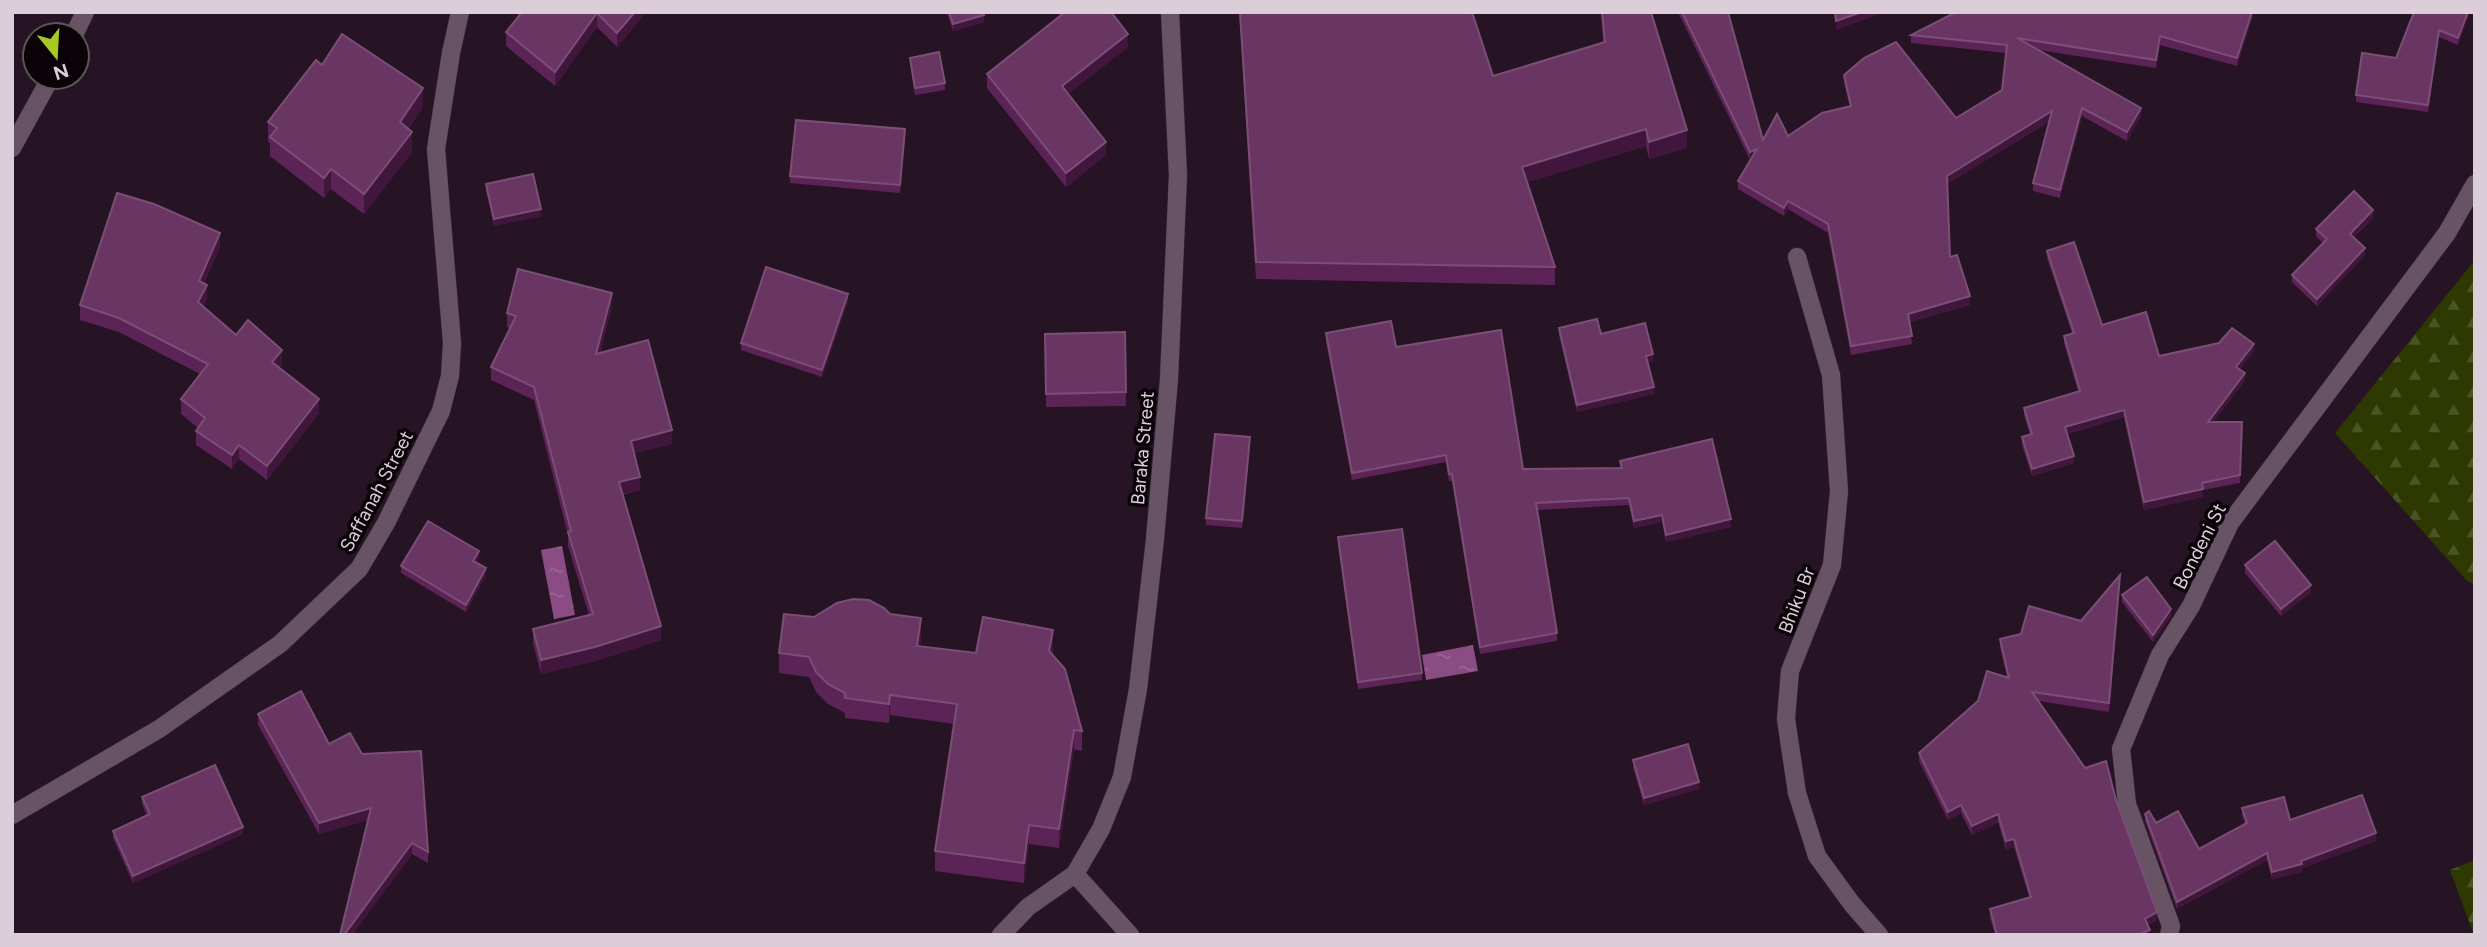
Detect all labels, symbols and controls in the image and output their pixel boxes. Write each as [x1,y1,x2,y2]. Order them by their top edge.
north arrow [21,21,91,91]
text: N [51,58,72,85]
street label: Baraka Street [1126,390,1159,506]
street label: Saffanah Street [335,427,418,556]
street label: Bondeni St [2168,499,2231,593]
street label: Bhiku Br [1773,563,1820,637]

